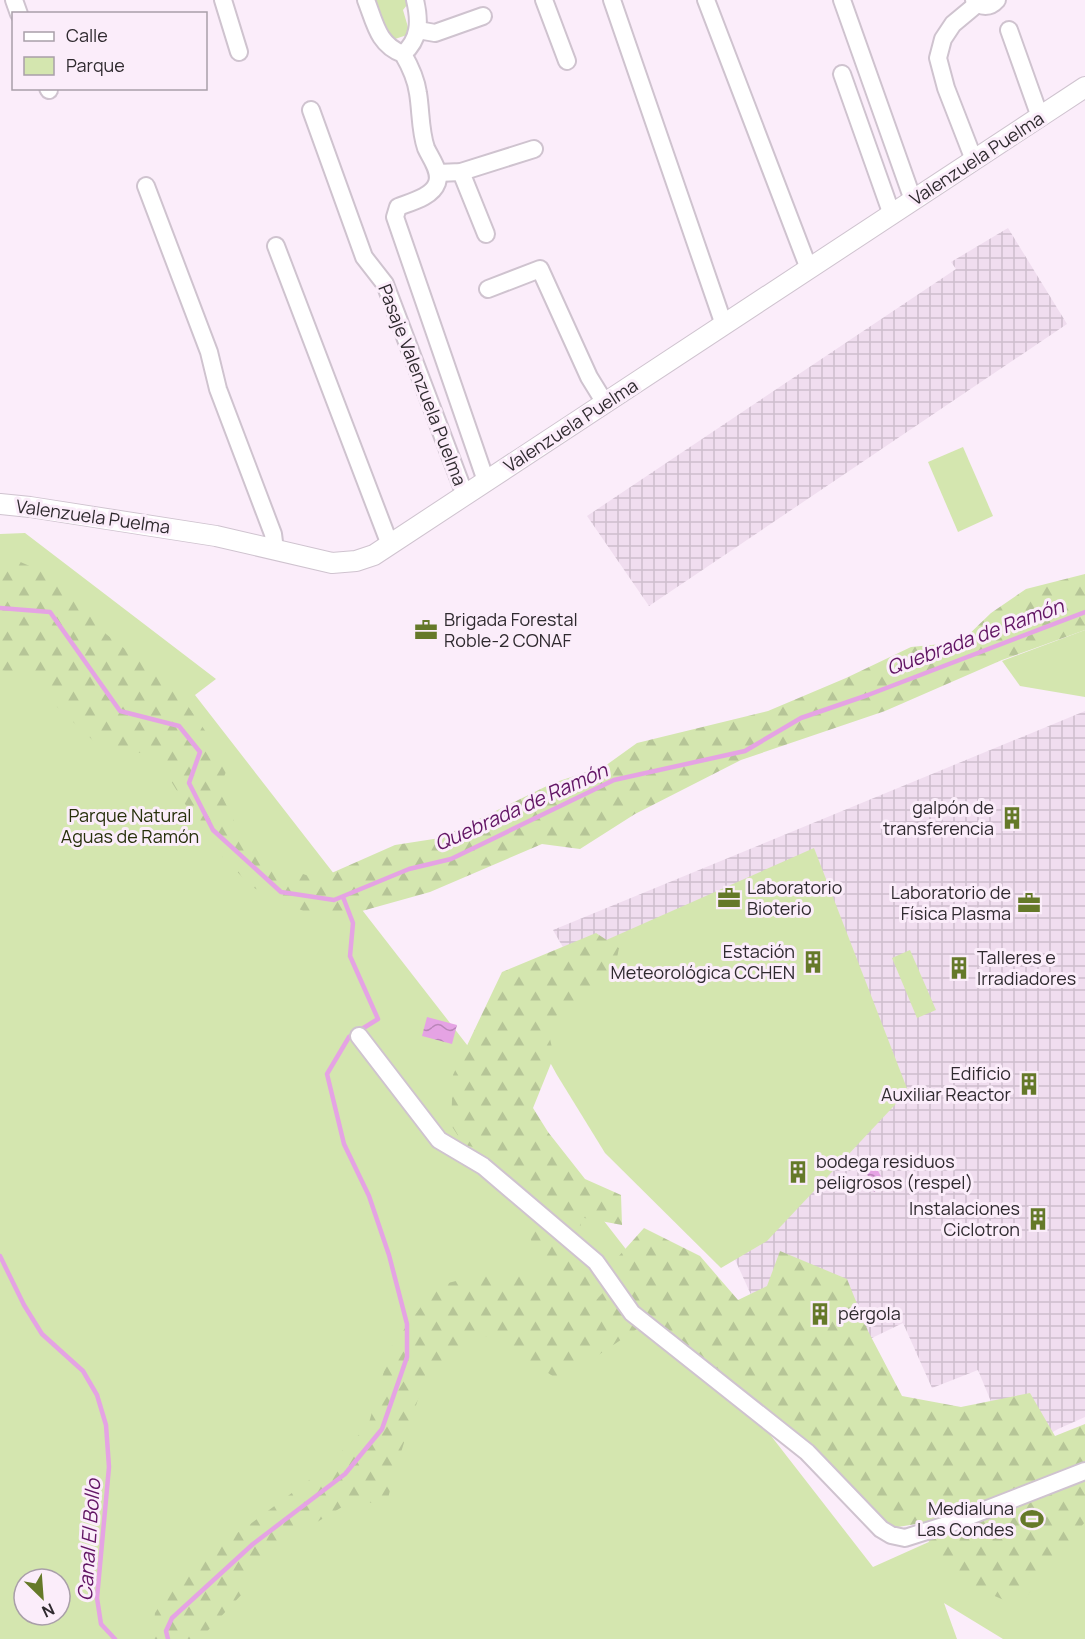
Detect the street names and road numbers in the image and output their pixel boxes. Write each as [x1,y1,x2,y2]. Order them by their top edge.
street label: Valenzuela Puelma [905,106,1048,211]
street label: Pasaje Valenzuela Puelma [373,281,472,489]
street label: Valenzuela Puelma [499,373,642,478]
street label: Valenzuela Puelma [15,493,172,539]

